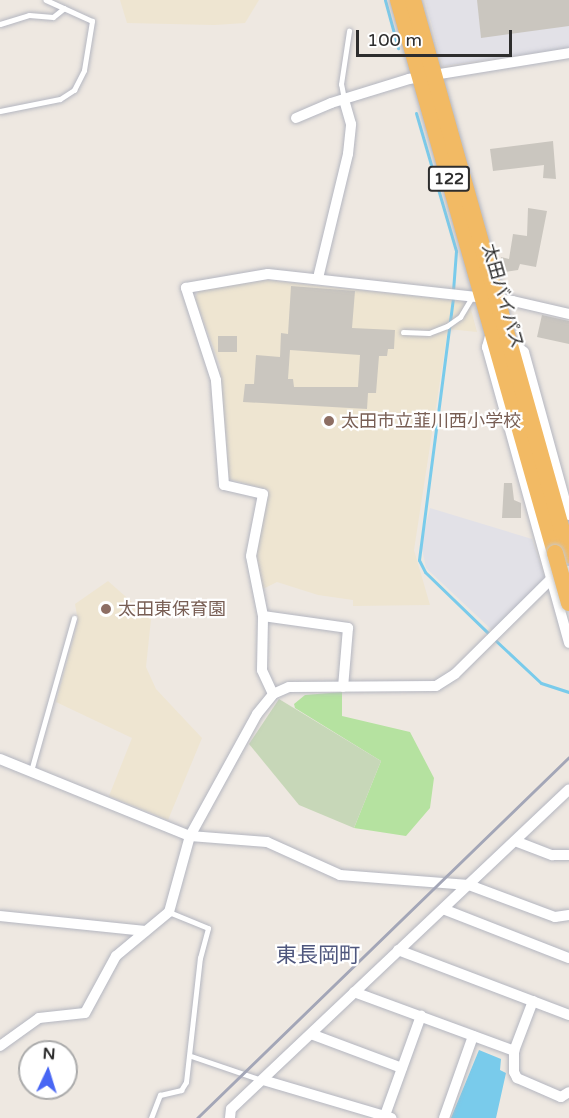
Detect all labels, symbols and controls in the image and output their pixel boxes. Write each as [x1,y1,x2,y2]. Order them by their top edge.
scale bar [359,18,515,56]
text: 100 m [367,29,422,51]
road number: 122 [426,166,472,192]
street label: 太田バイパス [478,241,528,351]
place label: 太田市立韮川西小学校 [341,410,521,432]
marker: 太田市立韮川西小学校 [322,414,336,428]
place label: 太田東保育園 [118,598,226,620]
marker: 太田東保育園 [99,602,113,616]
district label: 東長岡町 [276,943,360,969]
north arrow [18,1040,78,1100]
text: N [42,1044,56,1064]

